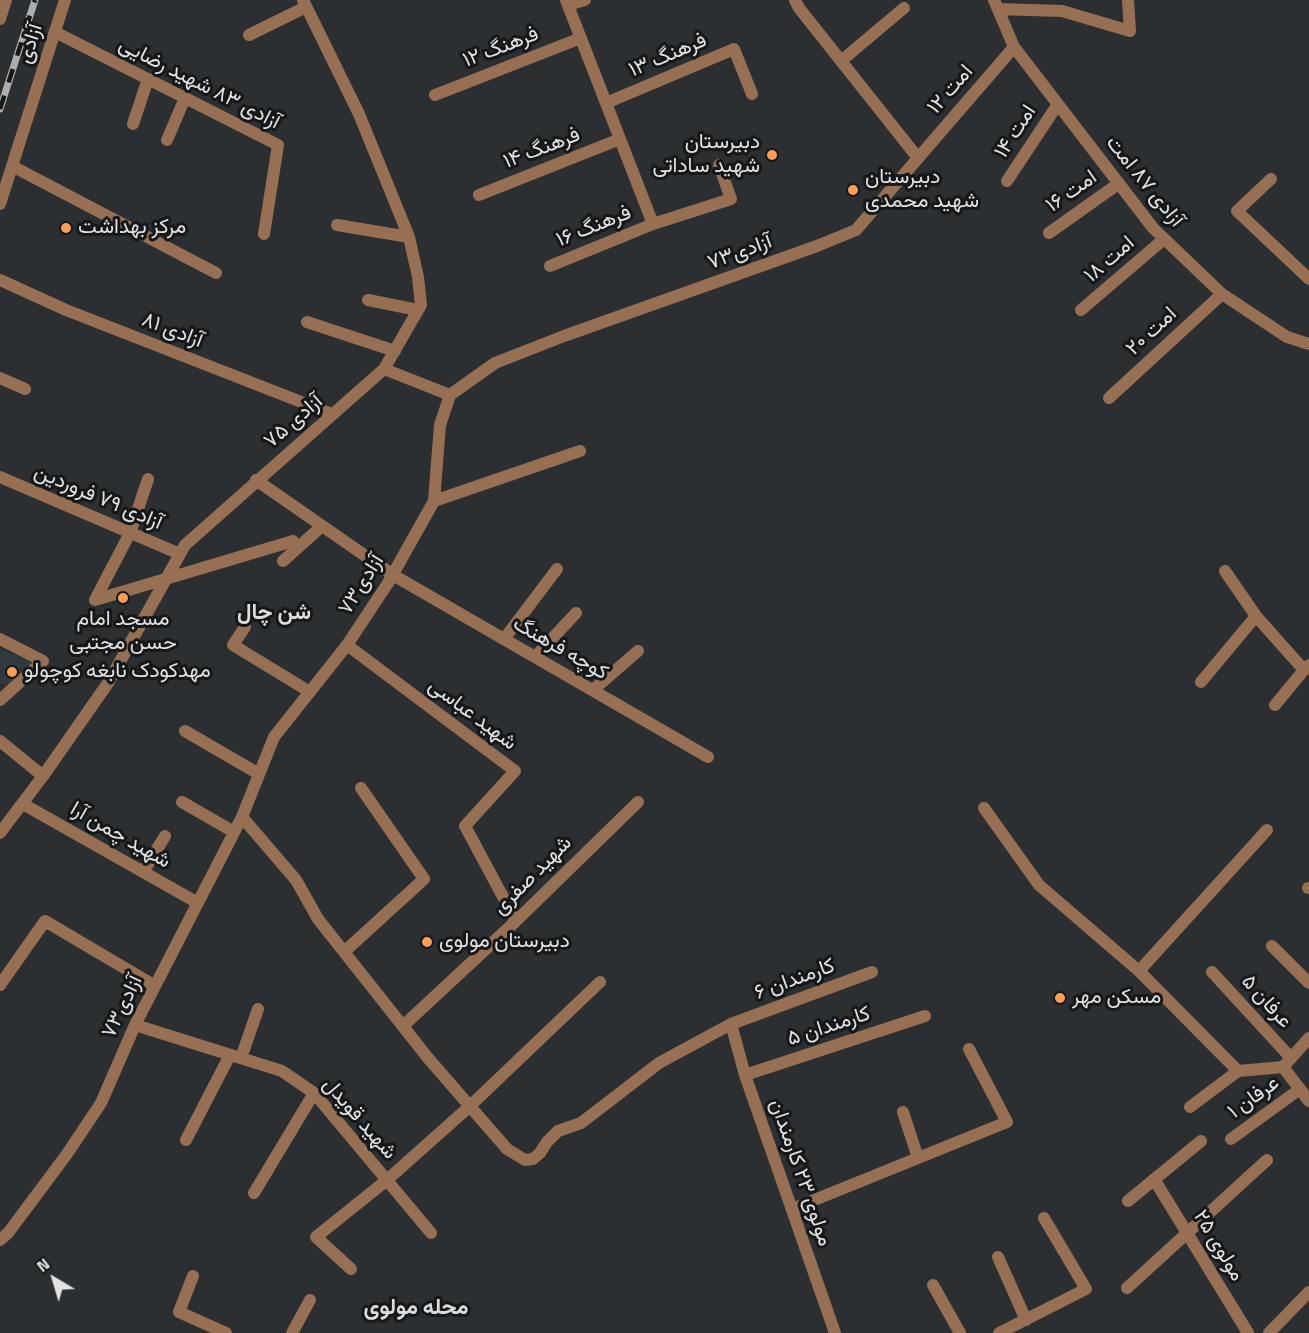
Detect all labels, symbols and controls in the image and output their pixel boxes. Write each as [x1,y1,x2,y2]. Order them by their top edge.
street label: آزادی [13,21,49,67]
street label: فرهنگ ۱۲ [460,22,542,74]
street label: فرهنگ ۱۳ [625,28,711,84]
street label: آزادی ۸۳ شهید رضایی [114,32,284,136]
street label: امت ۱۲ [923,60,979,120]
street label: امت ۱۴ [990,101,1042,163]
street label: فرهنگ ۱۴ [500,123,584,175]
place label: دبیرستان شهید ساداتی [653,130,760,180]
street label: آزادی ۸۷ امت [1100,131,1188,233]
marker: دبیرستان شهید ساداتی [765,148,779,162]
place label: دبیرستان شهید محمدی [865,165,979,215]
street label: امت ۱۶ [1042,165,1102,219]
marker: دبیرستان شهید محمدی [846,183,860,197]
street label: فرهنگ ۱۶ [553,201,635,253]
place label: مرکز بهداشت [78,215,186,241]
marker: مرکز بهداشت [59,221,73,235]
street label: آزادی۷۳ [704,230,776,276]
street label: امت ۱۸ [1080,231,1140,289]
street label: امت ۲۰ [1121,302,1183,362]
street label: آزادی ۸۱ [138,308,206,354]
street label: آزادی ۷۵ [259,390,329,454]
street label: آزادی ۷۹ فروردین [30,460,166,536]
street label: آزادی۷۳ [334,550,390,620]
marker: مسجد امام حسن مجتبی [116,591,130,605]
district label: شن چال [237,601,311,627]
place label: مسجد امام حسن مجتبی [69,607,177,657]
street label: کوچه فرهنگ [508,612,612,686]
place label: مهدکودک نابغه کوچولو [24,659,211,685]
marker: مهدکودک نابغه کوچولو [5,665,19,679]
street label: شهید عباسی [423,674,521,756]
street label: شهید چمن آرا [65,797,175,875]
street label: شهید صفری [488,831,578,921]
place label: دبیرستان مولوی [439,929,570,955]
marker: دبیرستان مولوی [420,935,434,949]
street label: کارمندان ۶ [751,954,839,1006]
street label: عرفان ۵ [1235,970,1297,1034]
street label: آزادی۷۳ [97,972,149,1042]
place label: مسکن مهر [1072,985,1161,1011]
marker: مسکن مهر [1053,991,1067,1005]
street label: کارمندان ۵ [784,1002,874,1052]
street label: عرفان ۱ [1223,1071,1285,1125]
street label: شهید قویدل [317,1073,401,1165]
street label: مولوی ۲۳ کارمندان [763,1096,837,1250]
street label: مولوی ۲۵ [1187,1206,1249,1286]
north arrow [24,1249,84,1309]
text: N [31,1252,55,1278]
district label: محله مولوی [364,1296,468,1322]

